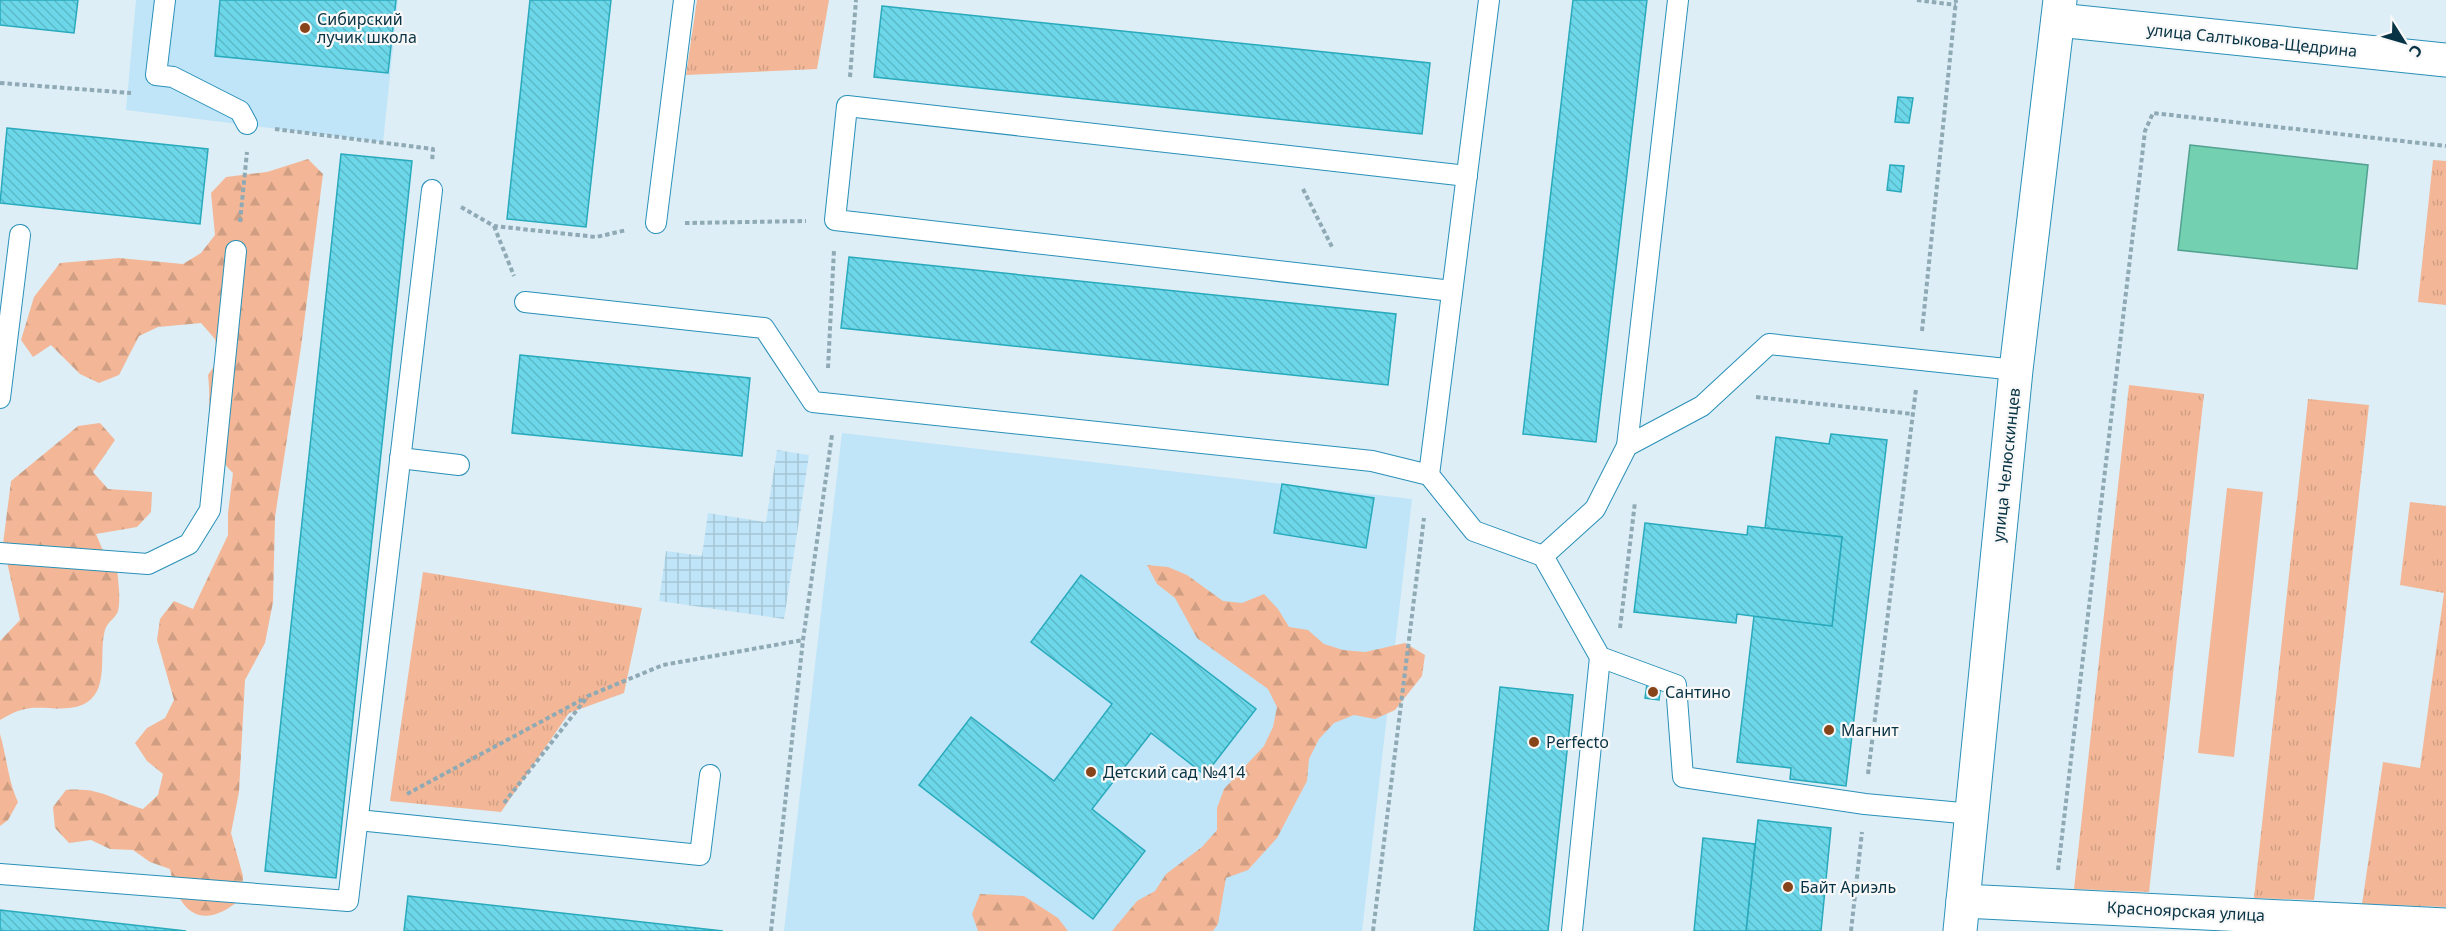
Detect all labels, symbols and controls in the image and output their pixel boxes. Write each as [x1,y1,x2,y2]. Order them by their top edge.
place label: Сибирский лучик школа [317,8,417,48]
north arrow [2374,12,2434,72]
street label: улица Салтыкова-Щедрина [2146,18,2358,62]
marker: Сибирский лучик школа [298,21,312,35]
text: С [2404,40,2428,62]
street label: улица Челюскинцев [1987,387,2025,543]
place label: Сантино [1665,681,1731,703]
marker: Сантино [1646,685,1660,699]
place label: Магнит [1841,719,1899,741]
marker: Магнит [1822,723,1836,737]
place label: Perfecto [1546,731,1609,753]
marker: Perfecto [1527,735,1541,749]
place label: Детский сад №414 [1103,761,1245,783]
marker: Детский сад №414 [1084,765,1098,779]
place label: Байт Ариэль [1800,876,1896,898]
marker: Байт Ариэль [1781,880,1795,894]
street label: Красноярская улица [2106,896,2266,926]

